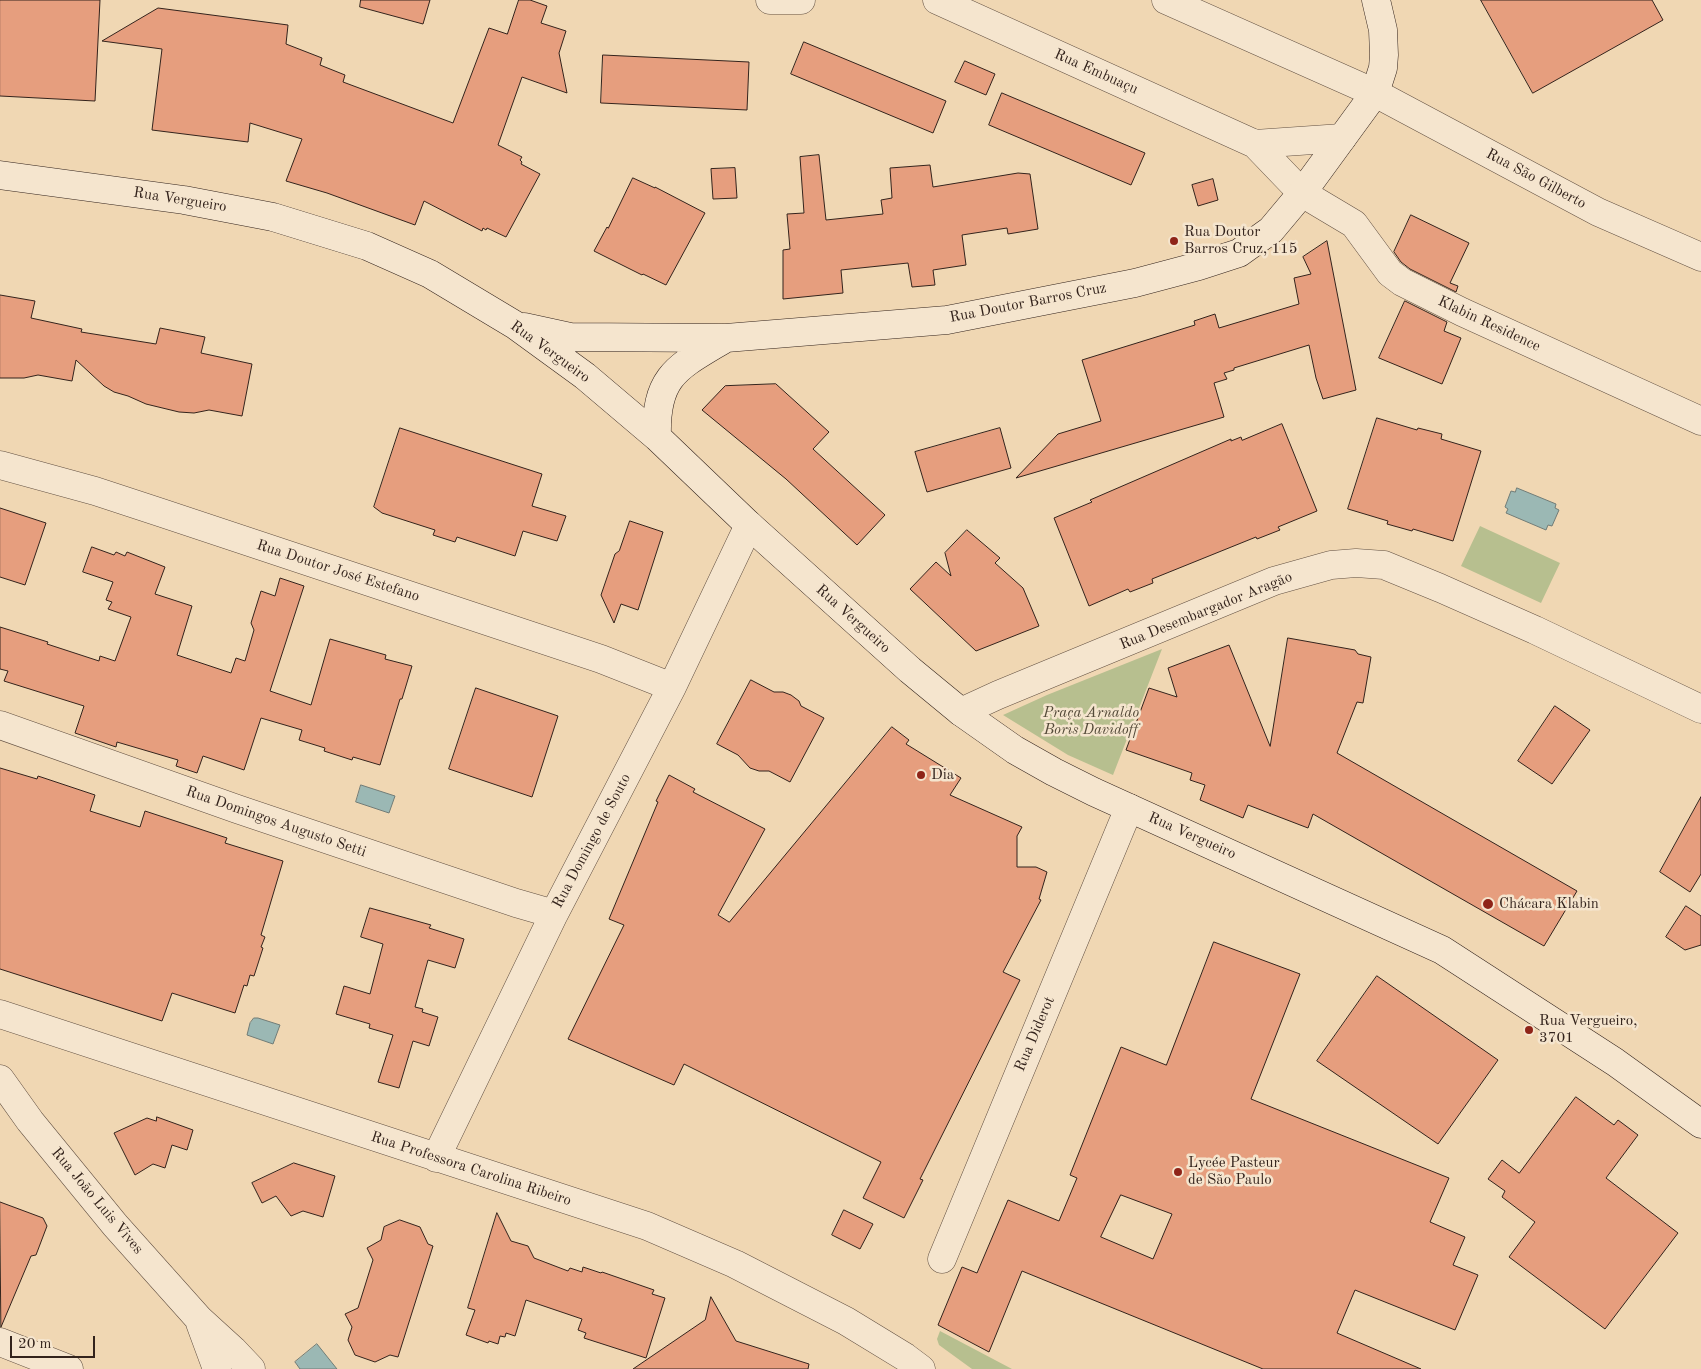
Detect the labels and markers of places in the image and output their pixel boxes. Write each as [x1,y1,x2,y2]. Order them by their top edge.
place label: Rua Doutor Barros Cruz, 115 [1184,223,1298,258]
marker: Rua Doutor Barros Cruz, 115 [1168,235,1180,247]
place label: Dia [931,766,954,784]
marker: Dia [915,769,927,781]
place label: Chácara Klabin [1499,895,1599,913]
marker: Chácara Klabin [1481,897,1495,911]
place label: Rua Vergueiro, 3701 [1539,1012,1637,1047]
marker: Rua Vergueiro, 3701 [1523,1024,1535,1036]
place label: Lycée Pasteur de São Paulo [1188,1154,1280,1189]
marker: Lycée Pasteur de São Paulo [1172,1166,1184,1178]

